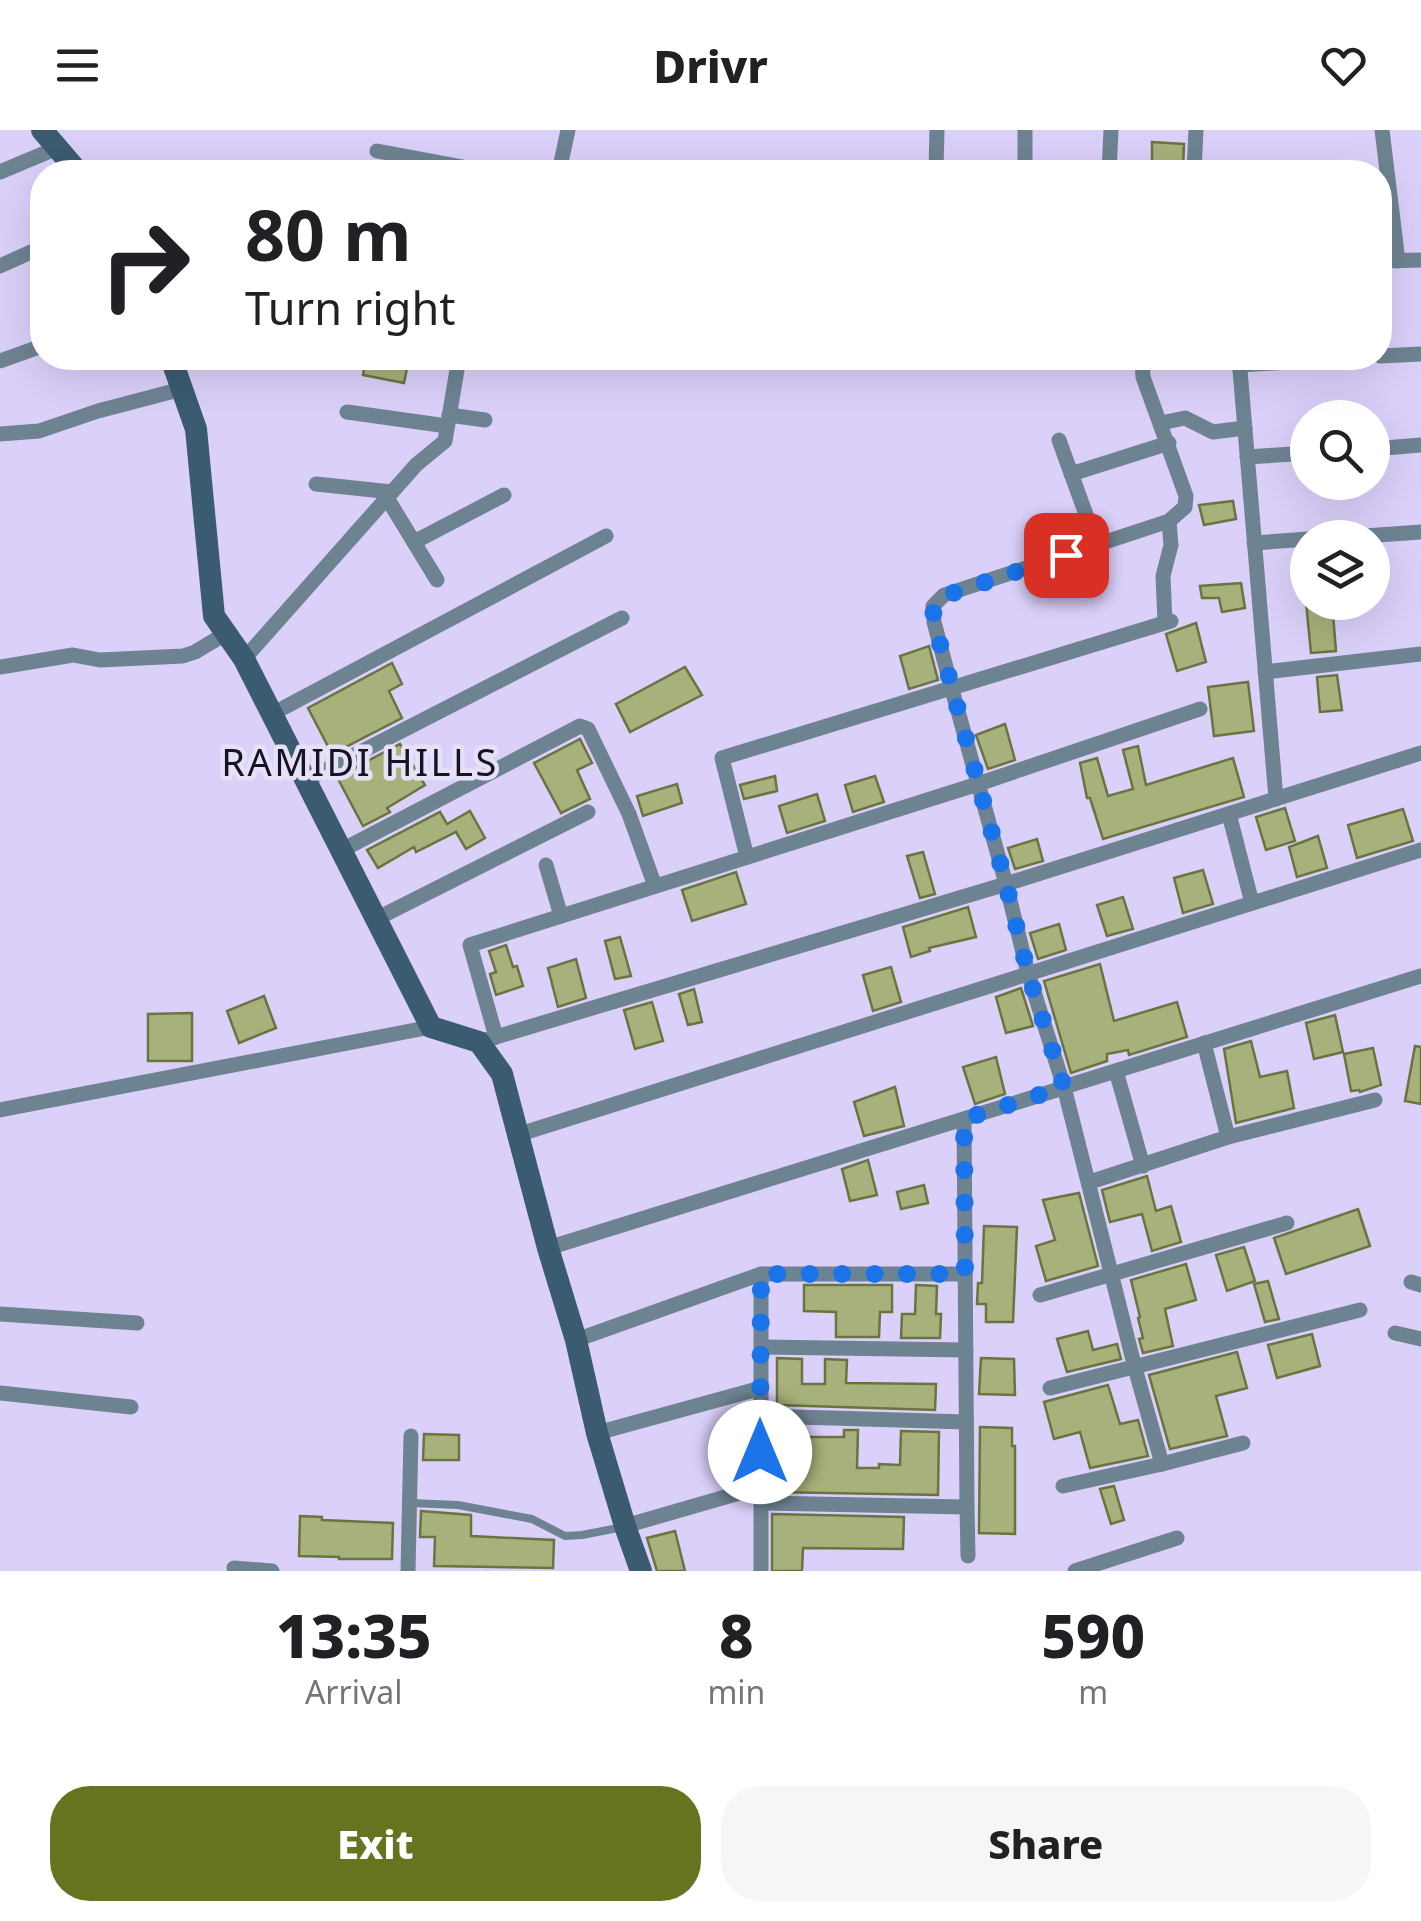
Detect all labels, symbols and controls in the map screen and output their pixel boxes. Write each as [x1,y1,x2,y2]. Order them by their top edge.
text: Drivr [653,35,768,96]
icon: menu [50,38,105,93]
icon: heart [1316,38,1371,93]
text: 80 m [245,186,412,282]
icon: right [80,200,210,330]
text: Turn right [245,277,456,338]
map controls [1290,400,1390,620]
button: search [1290,400,1390,500]
pin [1024,513,1109,598]
button: layers [1290,520,1390,620]
icon: arrive [1039,528,1094,583]
district label: RAMIDI HILLS [221,735,499,787]
position arrow [708,1400,812,1504]
text: 13:35 [276,1594,432,1676]
text: 8 [719,1594,754,1676]
text: 590 [1041,1594,1145,1676]
text: Arrival [305,1670,403,1713]
text: min [707,1670,765,1713]
text: m [1078,1670,1108,1713]
button: Exit [50,1786,701,1901]
button: Share [721,1786,1371,1901]

